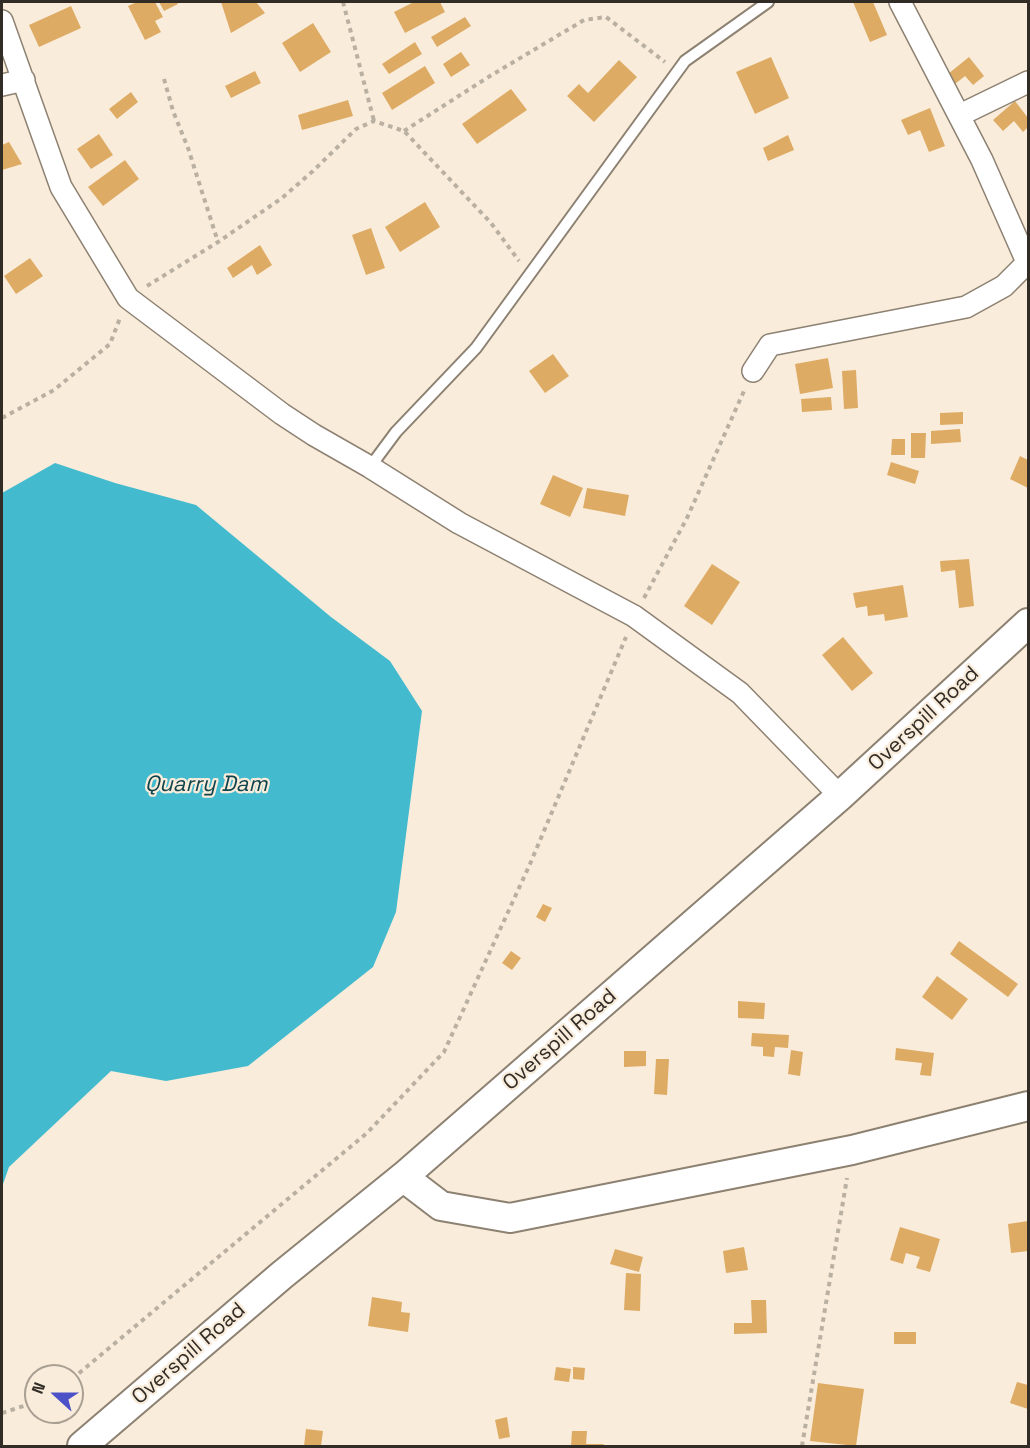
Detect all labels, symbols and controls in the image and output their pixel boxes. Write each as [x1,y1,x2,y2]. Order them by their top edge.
street label: Overspill Road [863,661,985,777]
water label: Quarry Dam [145,772,267,798]
street label: Overspill Road [498,984,622,1096]
street label: Overspill Road [127,1298,251,1410]
north arrow [24,1364,84,1424]
text: N [27,1379,50,1397]

